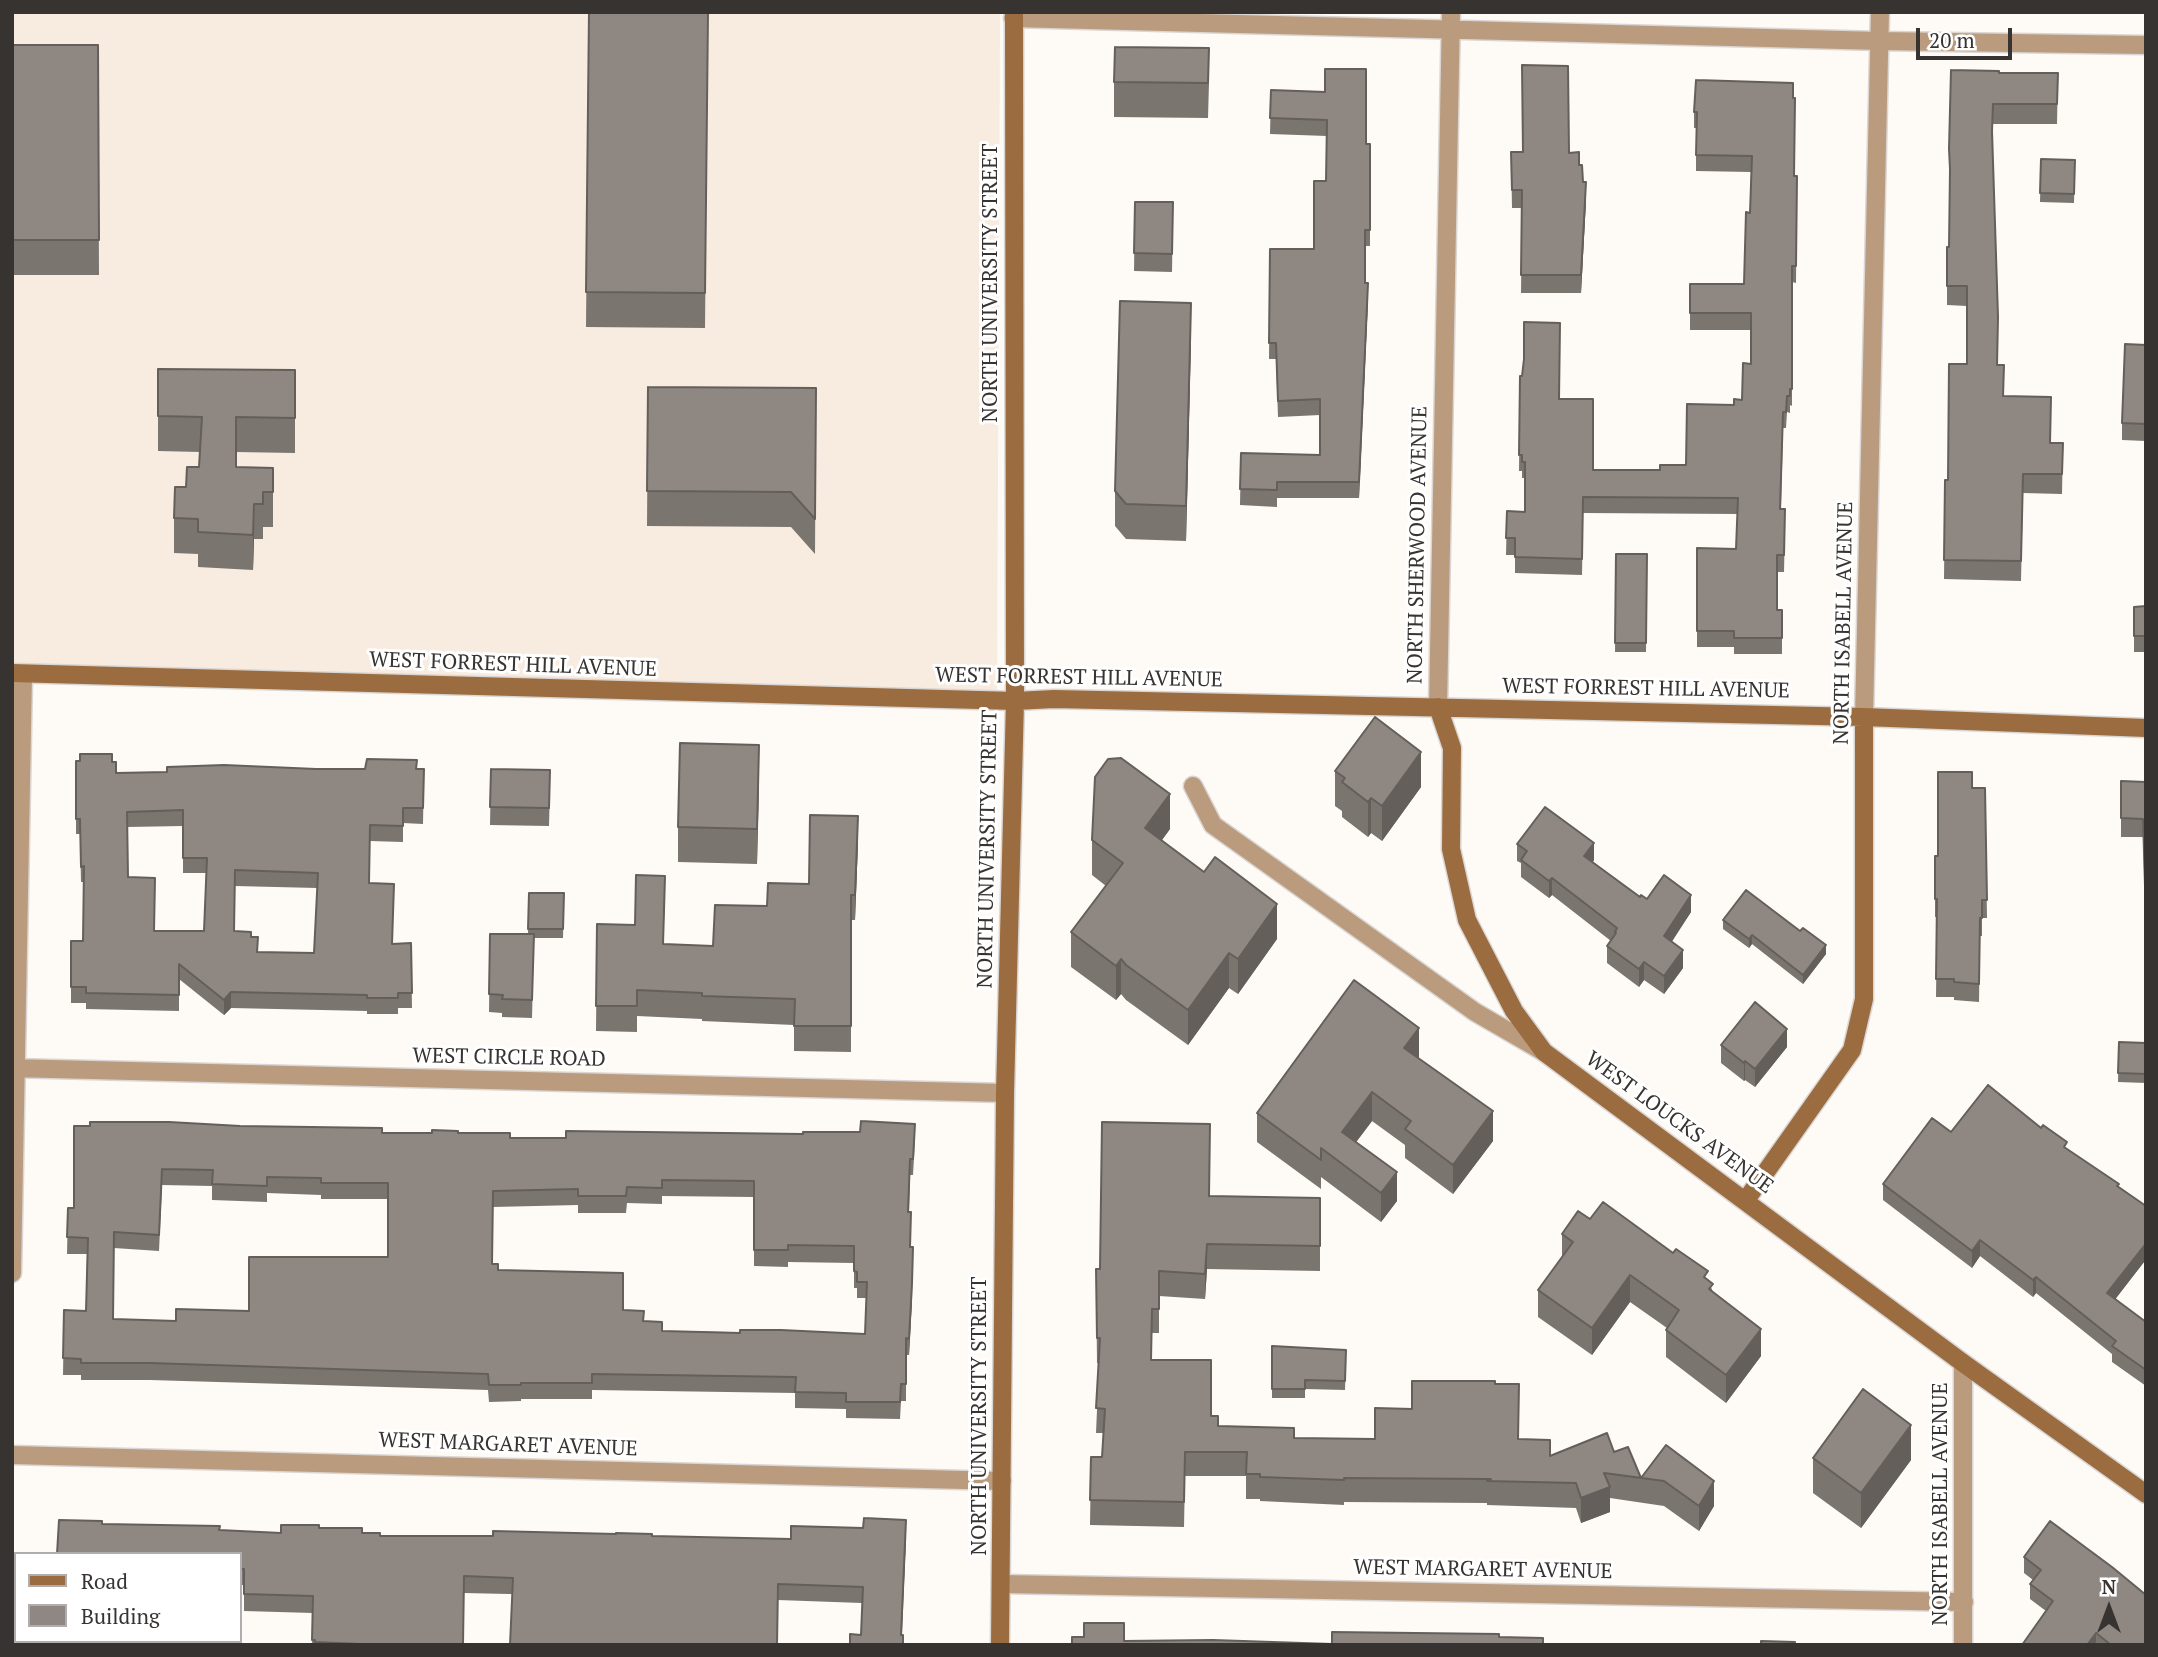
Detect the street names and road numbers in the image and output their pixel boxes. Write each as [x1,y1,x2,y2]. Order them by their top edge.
street label: NORTH UNIVERSITY STREET [978,144,1004,422]
street label: NORTH SHERWOOD AVENUE [1403,406,1433,684]
street label: NORTH ISABELL AVENUE [1829,501,1859,745]
street label: WEST FORREST HILL AVENUE [369,647,657,683]
street label: WEST FORREST HILL AVENUE [935,663,1223,693]
street label: WEST FORREST HILL AVENUE [1502,674,1790,704]
street label: NORTH UNIVERSITY STREET [973,709,1003,989]
street label: WEST CIRCLE ROAD [412,1044,606,1072]
street label: WEST LOUCKS AVENUE [1580,1046,1778,1200]
street label: NORTH UNIVERSITY STREET [967,1277,993,1555]
street label: NORTH ISABELL AVENUE [1928,1382,1954,1626]
street label: WEST MARGARET AVENUE [378,1428,638,1462]
street label: WEST MARGARET AVENUE [1353,1555,1613,1585]

